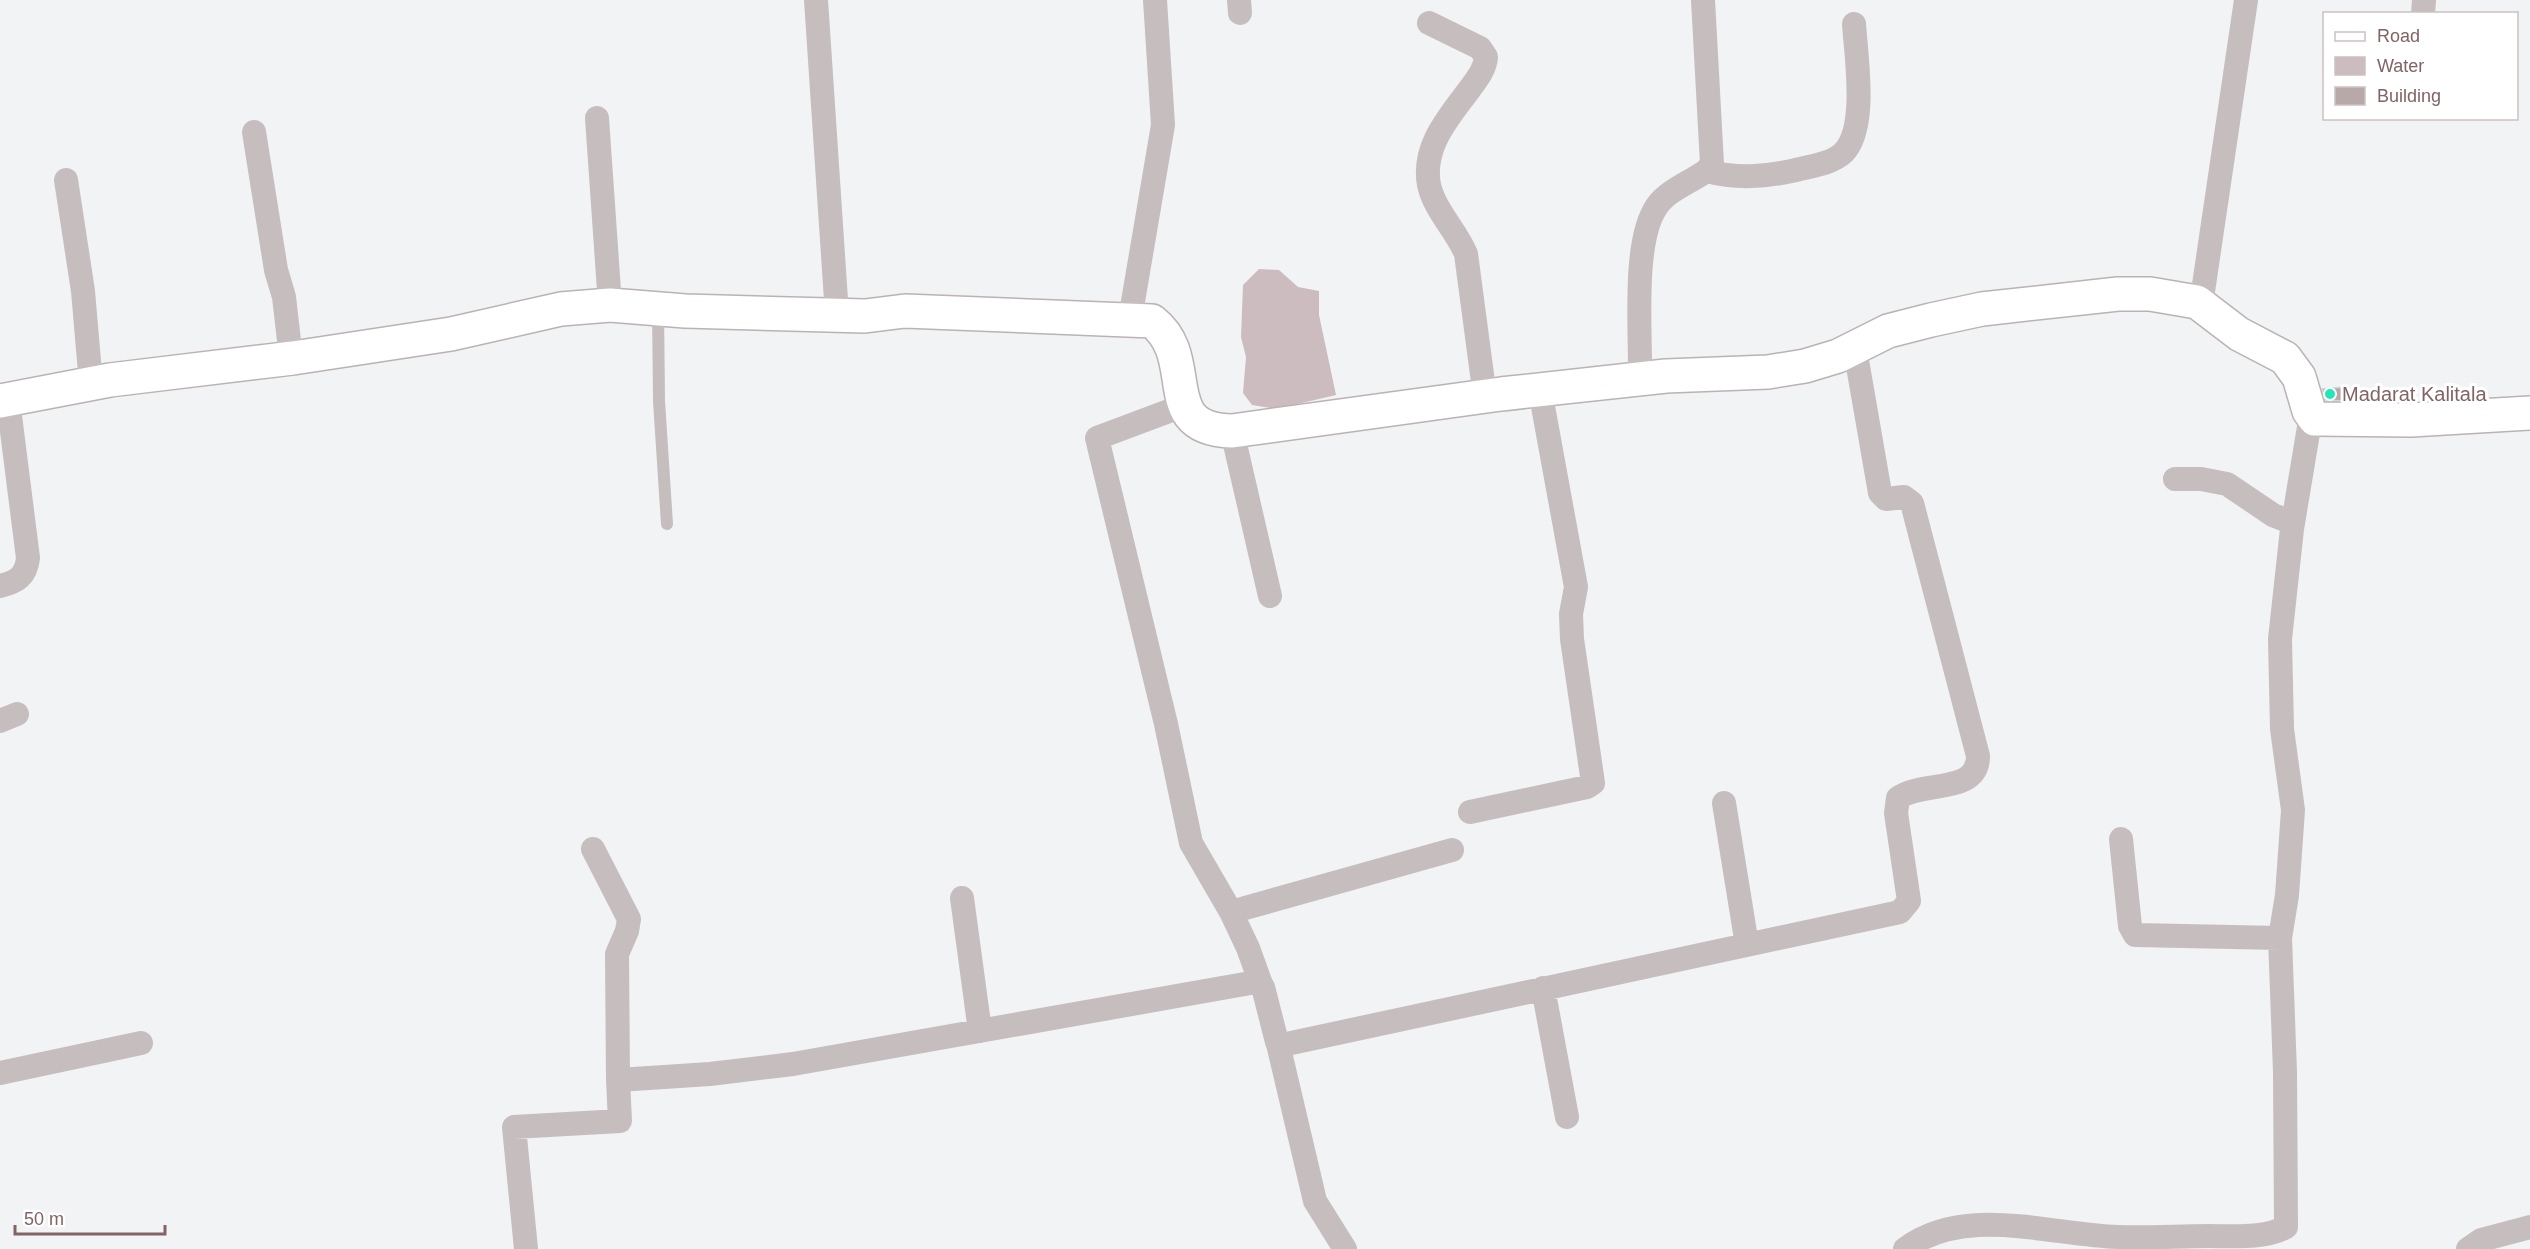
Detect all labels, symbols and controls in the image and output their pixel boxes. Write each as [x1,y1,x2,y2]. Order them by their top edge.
legend [2323,12,2518,120]
text: Road [2377,26,2420,46]
text: Water [2377,56,2424,76]
text: Building [2377,86,2441,106]
place label: Madarat Kalitala [2342,383,2487,405]
marker: Madarat Kalitala [2323,387,2337,401]
scale bar [15,1198,165,1236]
text: 50 m [24,1209,64,1229]

